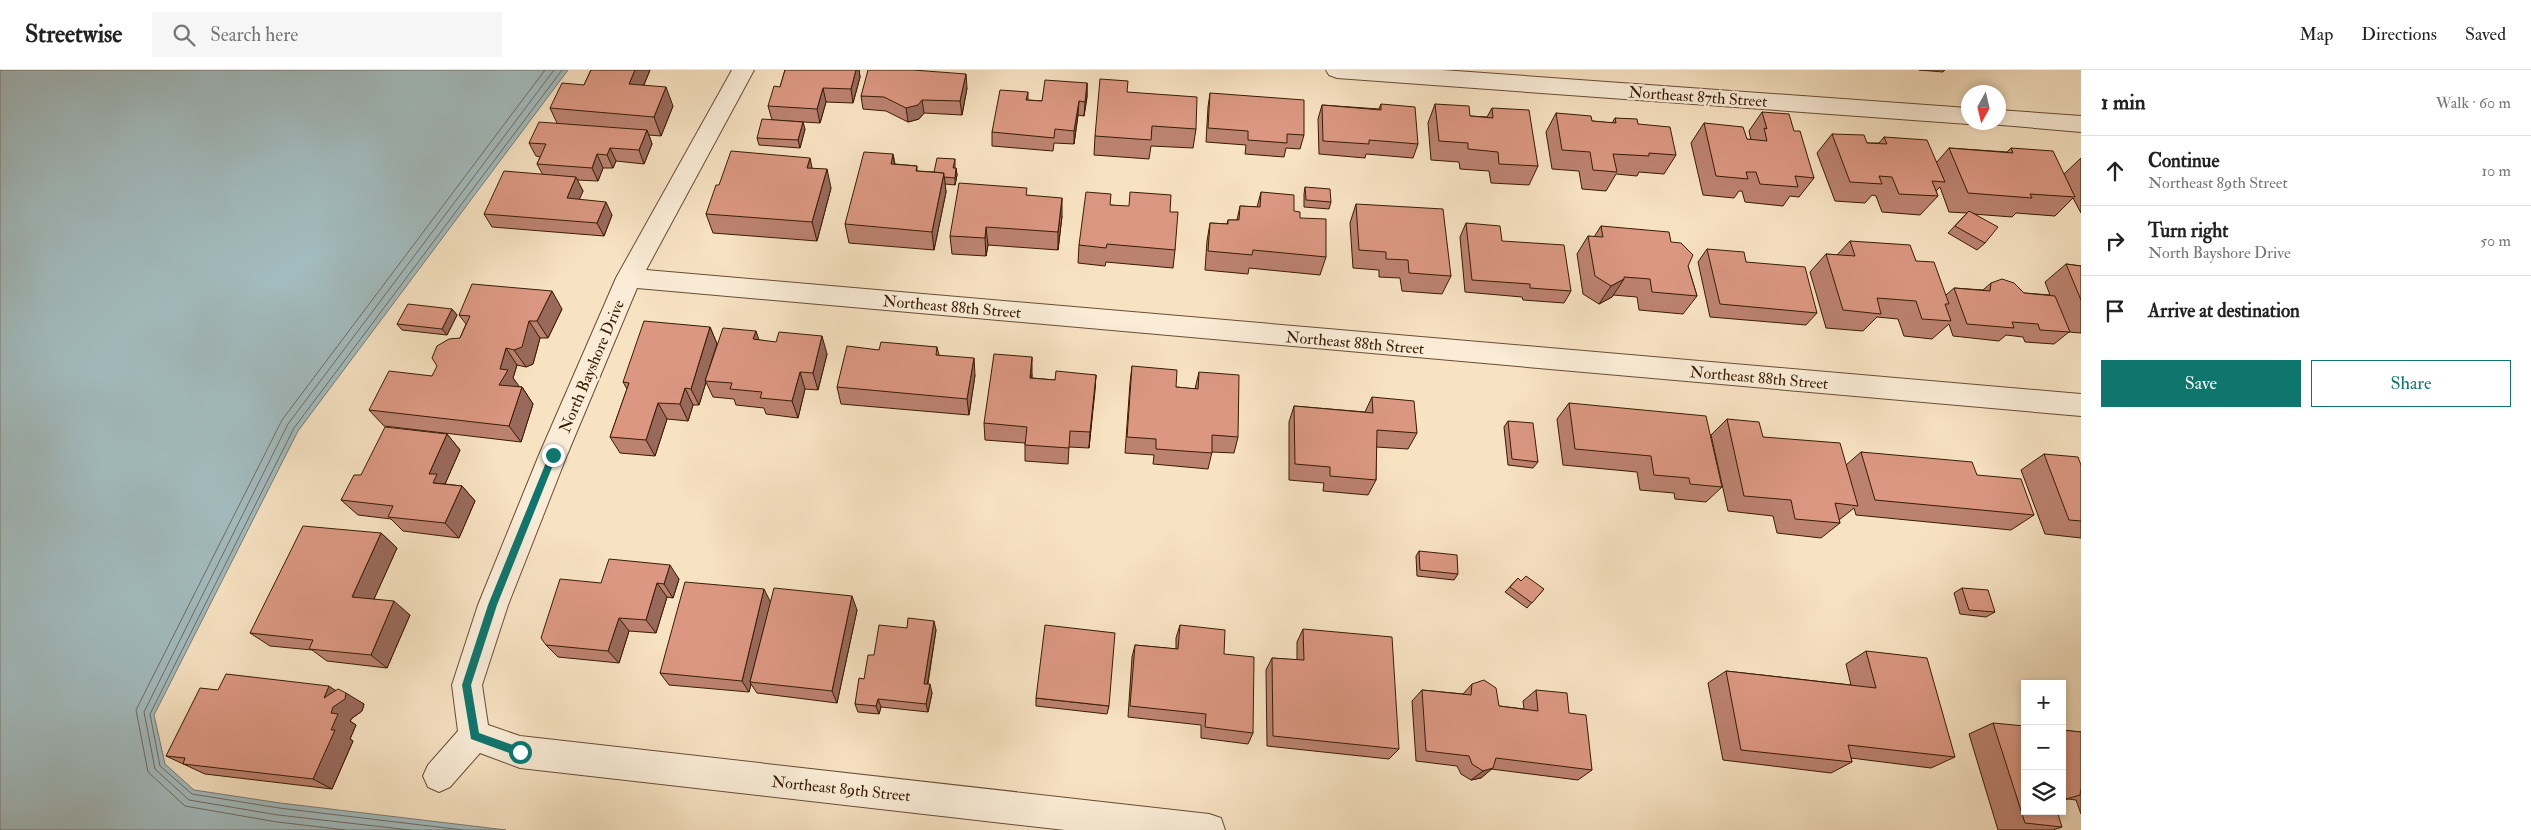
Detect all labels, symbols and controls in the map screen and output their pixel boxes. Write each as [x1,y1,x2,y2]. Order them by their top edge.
search box [152,12,502,57]
text: Streetwise [25,19,122,50]
icon: search [170,21,198,49]
text: Search here [210,23,298,47]
text: Map [2300,23,2333,46]
text: Directions [2361,23,2437,46]
text: Saved [2465,23,2506,46]
street label: Northeast 87th Street [1628,82,1768,112]
north arrow [1961,85,2006,130]
text: 1 min [2101,89,2146,116]
text: Walk · 60 m [2436,93,2511,113]
text: Continue [2148,149,2219,173]
icon: ahead [2101,157,2129,185]
text: 10 m [2481,161,2511,181]
text: Northeast 89th Street [2148,173,2288,193]
text: Turn right [2148,219,2228,243]
icon: right [2101,227,2129,255]
text: 50 m [2480,231,2511,251]
text: North Bayshore Drive [2148,243,2291,263]
street label: Northeast 88th Street [882,291,1022,323]
street label: North Bayshore Drive [555,297,629,436]
icon: arrive [2101,297,2129,325]
text: Arrive at destination [2148,299,2300,323]
street label: Northeast 88th Street [1285,327,1425,359]
button: Save [2101,360,2301,407]
button: Share [2311,360,2511,407]
street label: Northeast 88th Street [1689,362,1829,394]
route end [542,444,565,467]
map controls [2021,680,2066,815]
button: + [2021,680,2066,725]
button: − [2021,725,2066,770]
route start [509,741,532,764]
button: layers [2021,770,2066,815]
street label: Northeast 89th Street [770,772,911,806]

